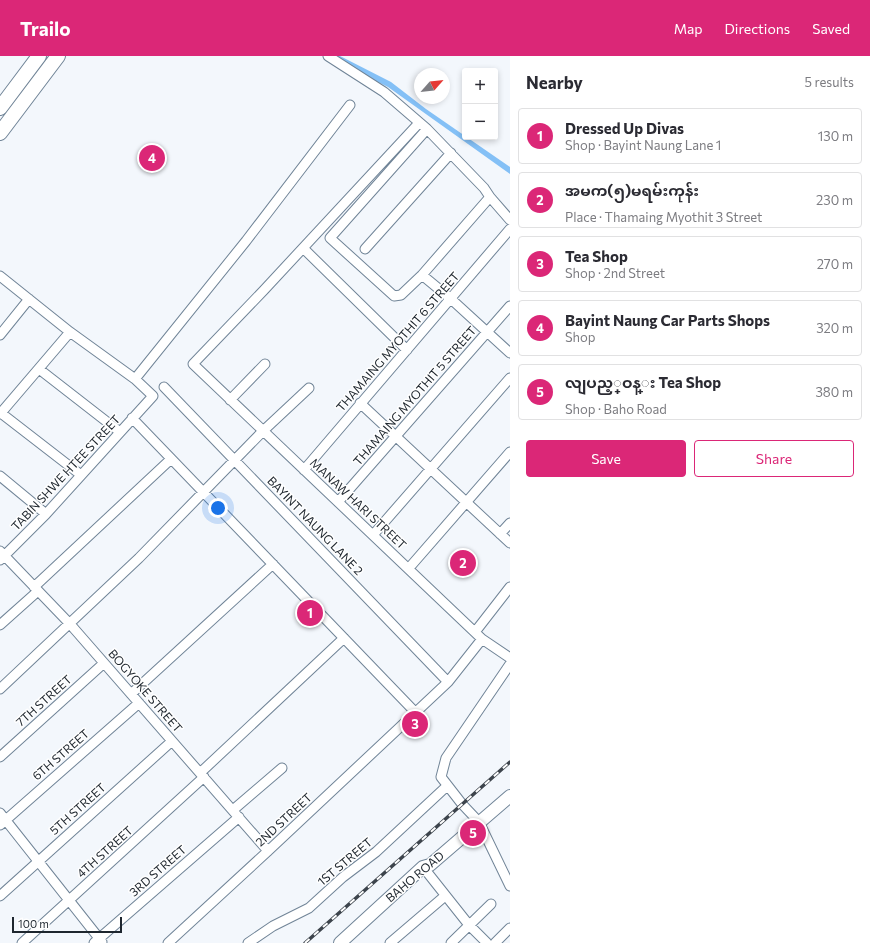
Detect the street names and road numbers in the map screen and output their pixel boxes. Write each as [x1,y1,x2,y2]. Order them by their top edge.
street label: THAMAING MYOTHIT 6 STREET [333,269,462,414]
street label: THAMAING MYOTHIT 5 STREET [350,323,479,468]
street label: TABIN SHWE HTEE STREET [8,411,123,533]
street label: MANAW HARI STREET [308,455,410,552]
street label: BAYINT NAUNG LANE 2 [265,473,367,578]
street label: BOGYOKE STREET [106,646,186,735]
street label: 7TH STREET [13,671,74,729]
street label: 6TH STREET [29,726,92,783]
street label: 5TH STREET [47,779,108,837]
street label: 2ND STREET [252,790,314,849]
street label: 4TH STREET [74,822,135,880]
street label: 1ST STREET [314,834,375,888]
street label: 3RD STREET [126,842,189,899]
street label: BAHO ROAD [382,848,446,905]

